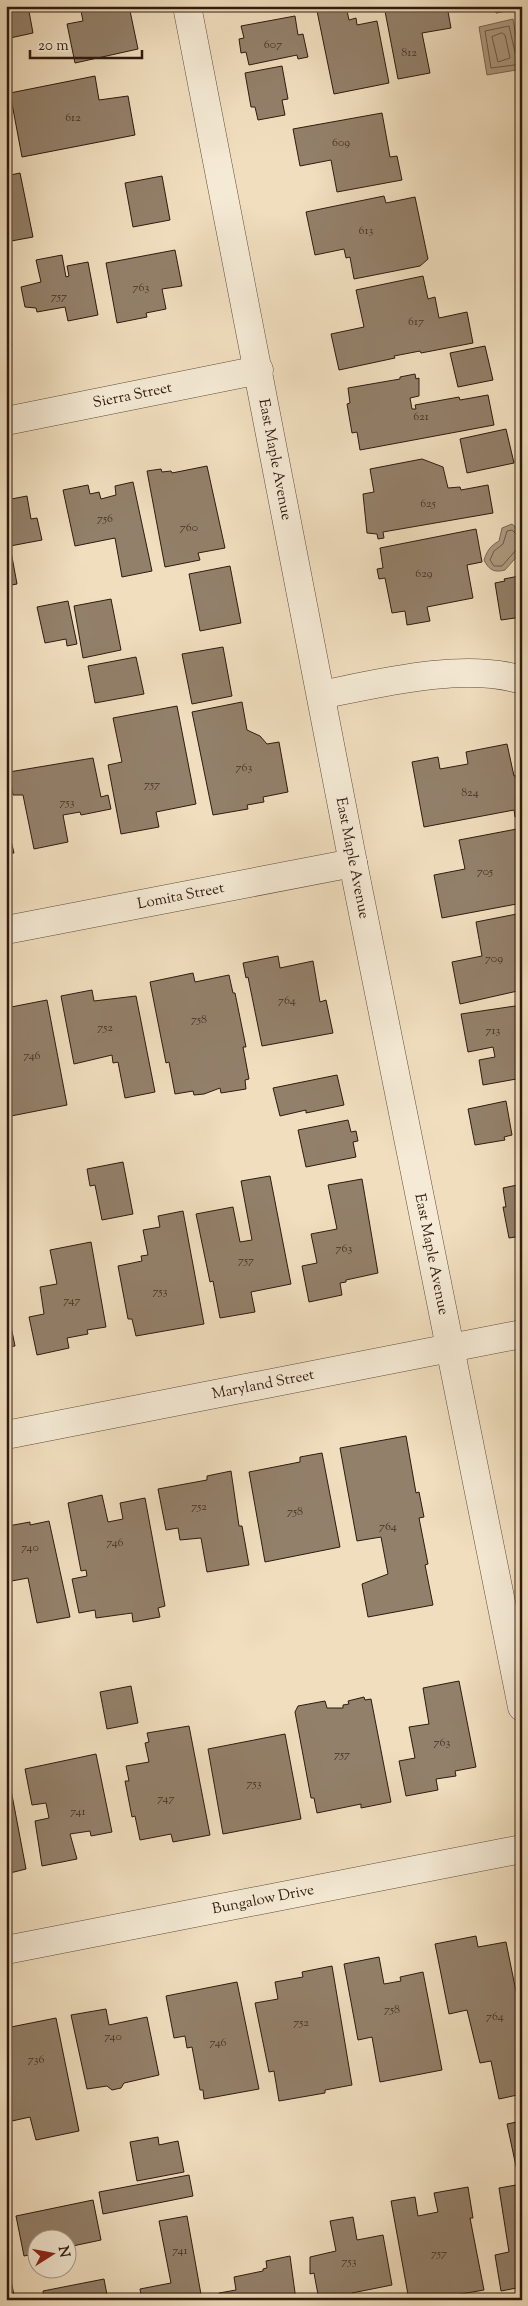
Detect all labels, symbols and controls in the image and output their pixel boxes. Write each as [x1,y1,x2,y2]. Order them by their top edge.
scale bar [30,28,142,60]
text: 20 m [38,36,69,57]
house number: 607 [264,36,282,54]
house number: 812 [401,44,417,62]
house number: 612 [65,109,81,127]
house number: 609 [332,134,350,152]
house number: 613 [359,222,374,240]
house number: 763 [133,279,150,297]
house number: 757 [51,288,67,306]
house number: 617 [408,313,424,331]
street label: Sierra Street [91,377,174,414]
street label: East Maple Avenue [253,397,297,522]
house number: 621 [413,408,429,426]
house number: 625 [420,495,436,513]
house number: 756 [97,510,113,528]
house number: 760 [180,519,198,537]
house number: 629 [415,565,433,583]
house number: 763 [236,759,253,777]
house number: 757 [144,776,160,794]
house number: 824 [461,784,479,802]
house number: 753 [60,794,75,812]
street label: East Maple Avenue [330,796,374,921]
house number: 705 [477,863,493,881]
street label: Lomita Street [136,878,226,915]
house number: 709 [485,950,503,968]
house number: 764 [278,992,296,1010]
house number: 758 [191,1011,207,1029]
house number: 752 [97,1019,113,1037]
house number: 713 [486,1022,501,1040]
house number: 746 [23,1047,41,1065]
street label: East Maple Avenue [409,1192,454,1317]
house number: 763 [336,1240,353,1258]
house number: 757 [238,1252,254,1270]
house number: 753 [153,1283,168,1301]
house number: 747 [63,1292,81,1310]
street label: Maryland Street [210,1364,316,1405]
house number: 752 [191,1498,207,1516]
house number: 758 [287,1503,303,1521]
house number: 764 [379,1518,397,1536]
house number: 746 [106,1534,124,1552]
house number: 740 [21,1539,39,1557]
house number: 763 [434,1734,451,1752]
house number: 757 [334,1746,350,1764]
house number: 753 [247,1775,262,1793]
house number: 747 [157,1790,175,1808]
house number: 741 [70,1803,86,1821]
street label: Bungalow Drive [210,1879,316,1920]
house number: 758 [384,2001,400,2019]
house number: 764 [486,2008,504,2026]
house number: 752 [293,2014,309,2032]
house number: 740 [104,2028,122,2046]
house number: 746 [209,2034,227,2052]
house number: 736 [28,2051,44,2069]
north arrow [28,2228,78,2278]
house number: 741 [172,2242,188,2260]
text: N [52,2245,74,2259]
house number: 757 [431,2245,447,2263]
house number: 753 [342,2253,357,2271]

